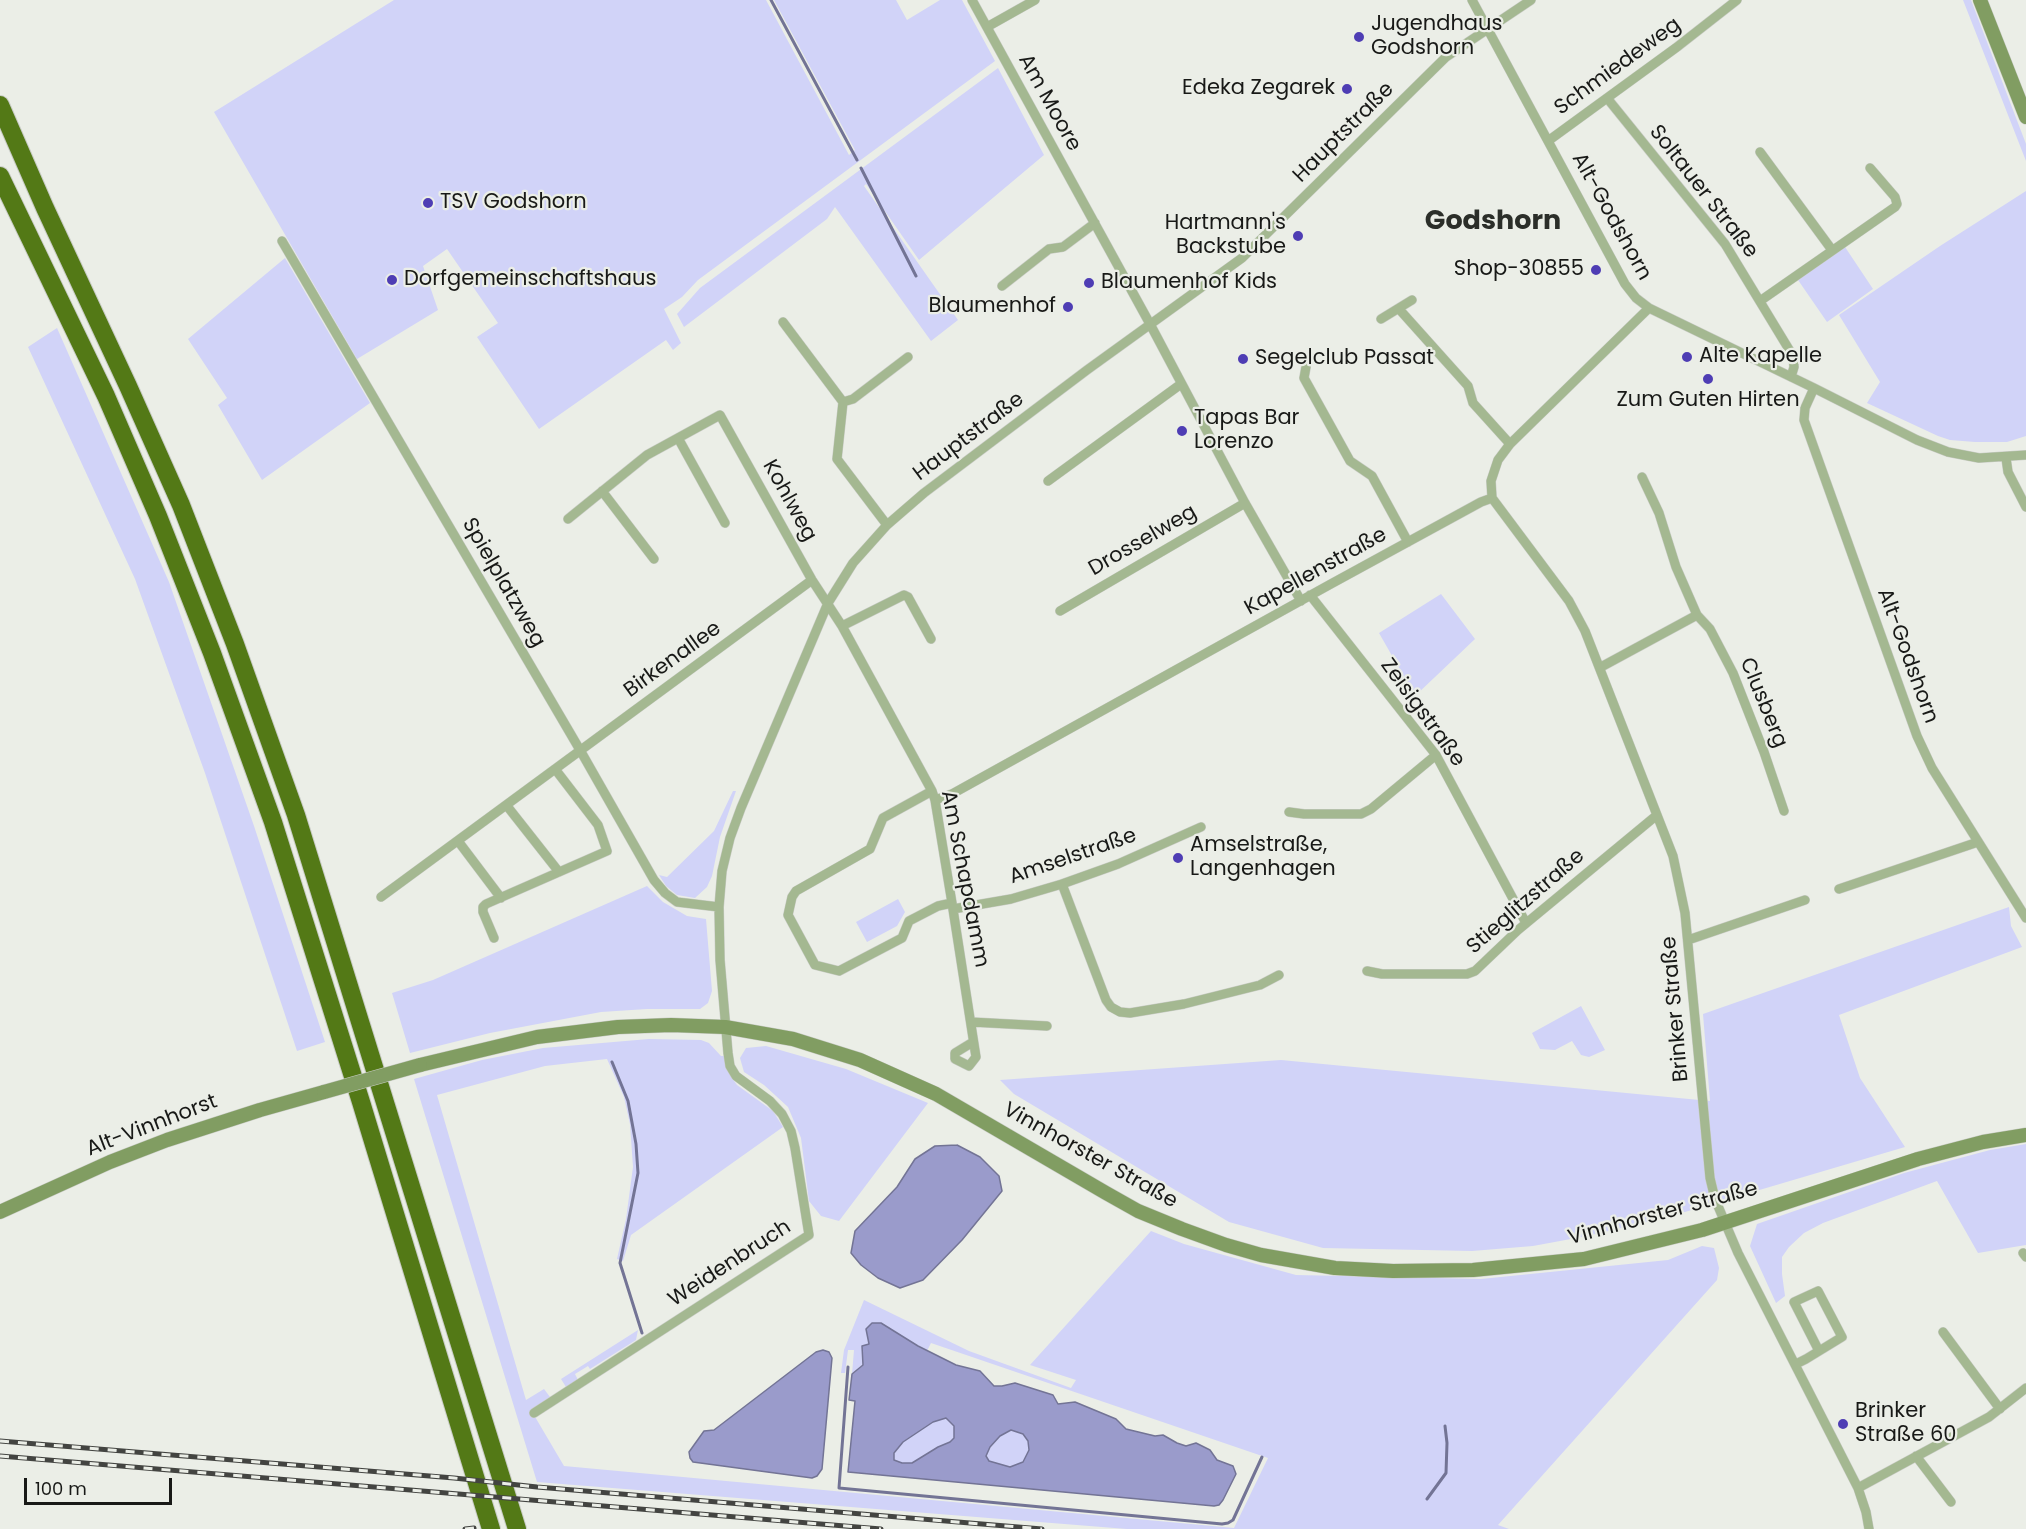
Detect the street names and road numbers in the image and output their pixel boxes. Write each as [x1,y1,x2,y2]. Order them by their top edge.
street label: Schmiedeweg [1550,13,1686,121]
street label: Am Moore [1012,50,1086,156]
street label: Hauptstraße [1288,77,1400,189]
street label: Soltauer Straße [1643,120,1763,264]
street label: Alt-Godshorn [1566,149,1656,285]
street label: Hauptstraße [909,387,1029,487]
street label: Kohlweg [756,456,822,546]
street label: Drosselweg [1084,500,1202,582]
street label: Spielplatzweg [456,514,550,652]
street label: Kapellenstraße [1240,523,1392,621]
street label: Alt-Godshorn [1871,585,1943,727]
street label: Birkenallee [620,616,726,704]
street label: Zeisigstraße [1374,654,1470,772]
street label: Clusberg [1734,654,1792,752]
street label: Am Schapdamm [934,788,994,970]
street label: Amselstraße [1006,823,1140,891]
street label: Stieglitzstraße [1462,844,1590,960]
street label: Brinker Straße [1657,935,1695,1083]
street label: Alt-Vinnhorst [83,1089,221,1163]
street label: Vinnhorster Straße [998,1098,1182,1214]
street label: Vinnhorster Straße [1565,1177,1761,1251]
street label: Weidenbruch [664,1215,796,1313]

